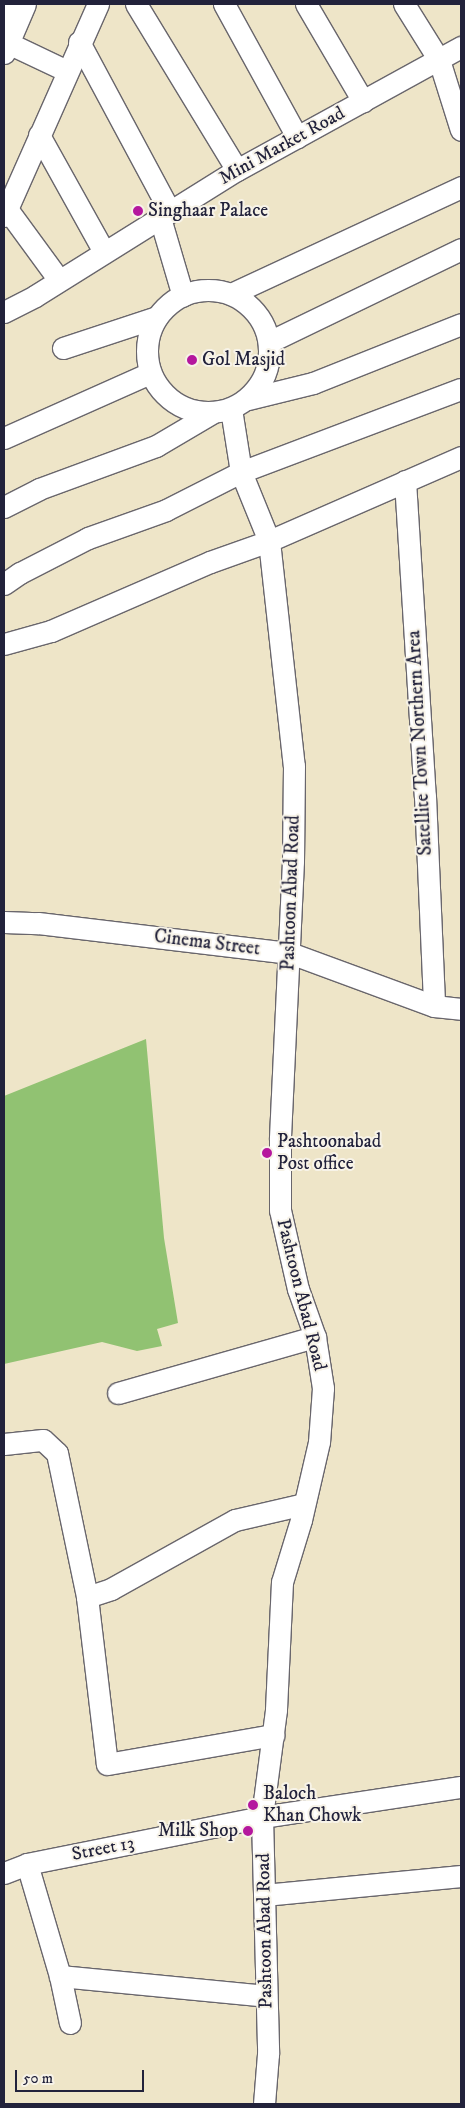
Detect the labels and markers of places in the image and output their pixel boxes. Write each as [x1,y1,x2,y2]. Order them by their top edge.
place label: Singhaar Palace [148,200,268,222]
marker: Singhaar Palace [132,205,144,217]
place label: Gol Masjid [202,349,285,371]
marker: Gol Masjid [186,354,198,366]
place label: Pashtoonabad Post office [277,1131,381,1175]
marker: Pashtoonabad Post office [261,1147,273,1159]
place label: Baloch Khan Chowk [263,1783,361,1827]
marker: Baloch Khan Chowk [247,1799,259,1811]
place label: Milk Shop [158,1820,238,1842]
marker: Milk Shop [242,1825,254,1837]

